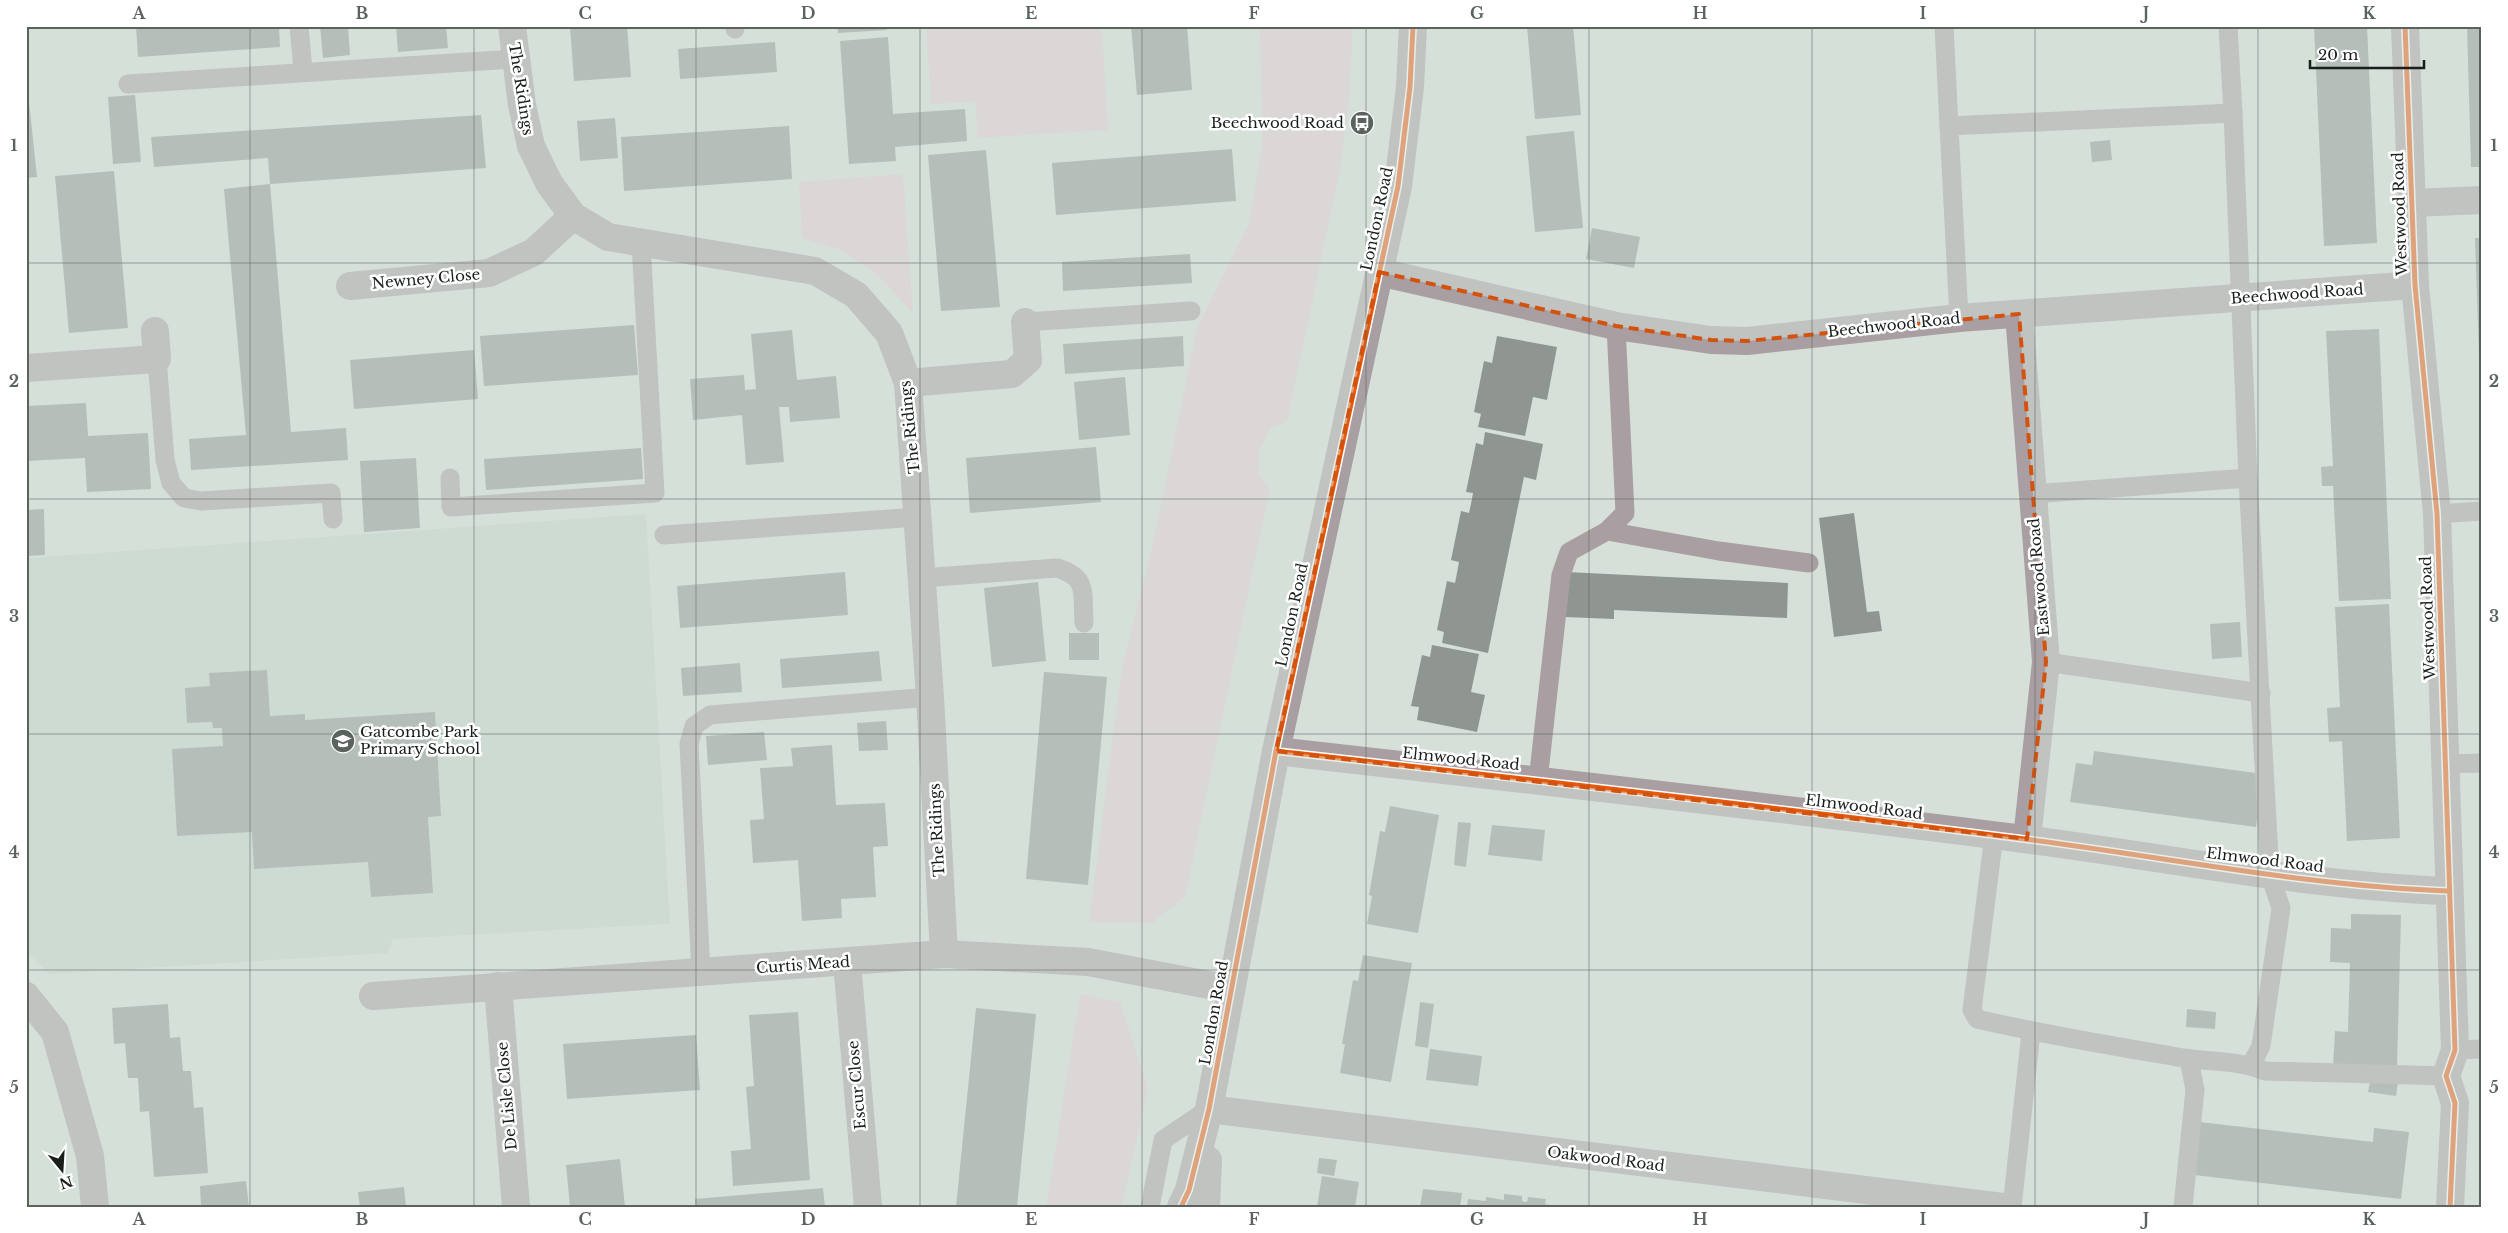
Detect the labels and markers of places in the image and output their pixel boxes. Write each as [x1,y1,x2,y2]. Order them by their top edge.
bus stop icon: Beechwood Road [1349,110,1375,136]
place label: Beechwood Road [1211,113,1344,132]
place label: Gatcombe Park Primary School [360,722,480,758]
school or university icon: Gatcombe Park Primary School [330,728,356,754]

